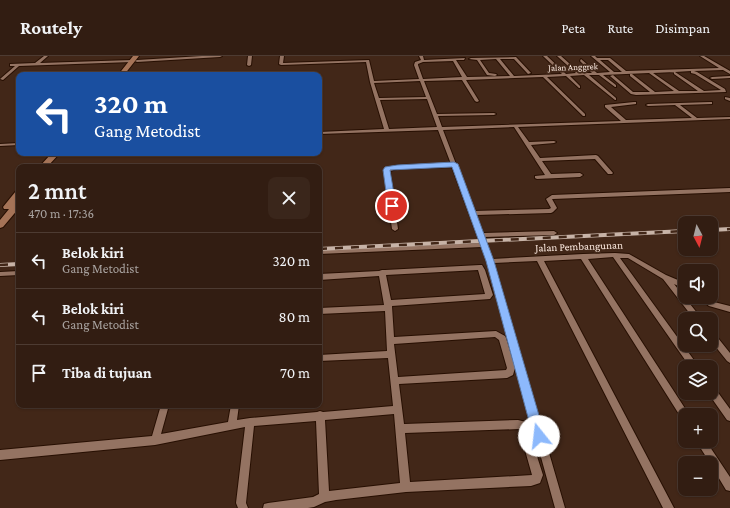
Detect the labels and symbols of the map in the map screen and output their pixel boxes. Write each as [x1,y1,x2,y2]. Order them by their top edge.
street label: Jalan Anggrek [547,61,599,73]
pin [375,189,409,223]
north arrow [678,216,718,256]
street label: Jalan Pembangunan [534,238,623,255]
position arrow [518,415,560,457]

